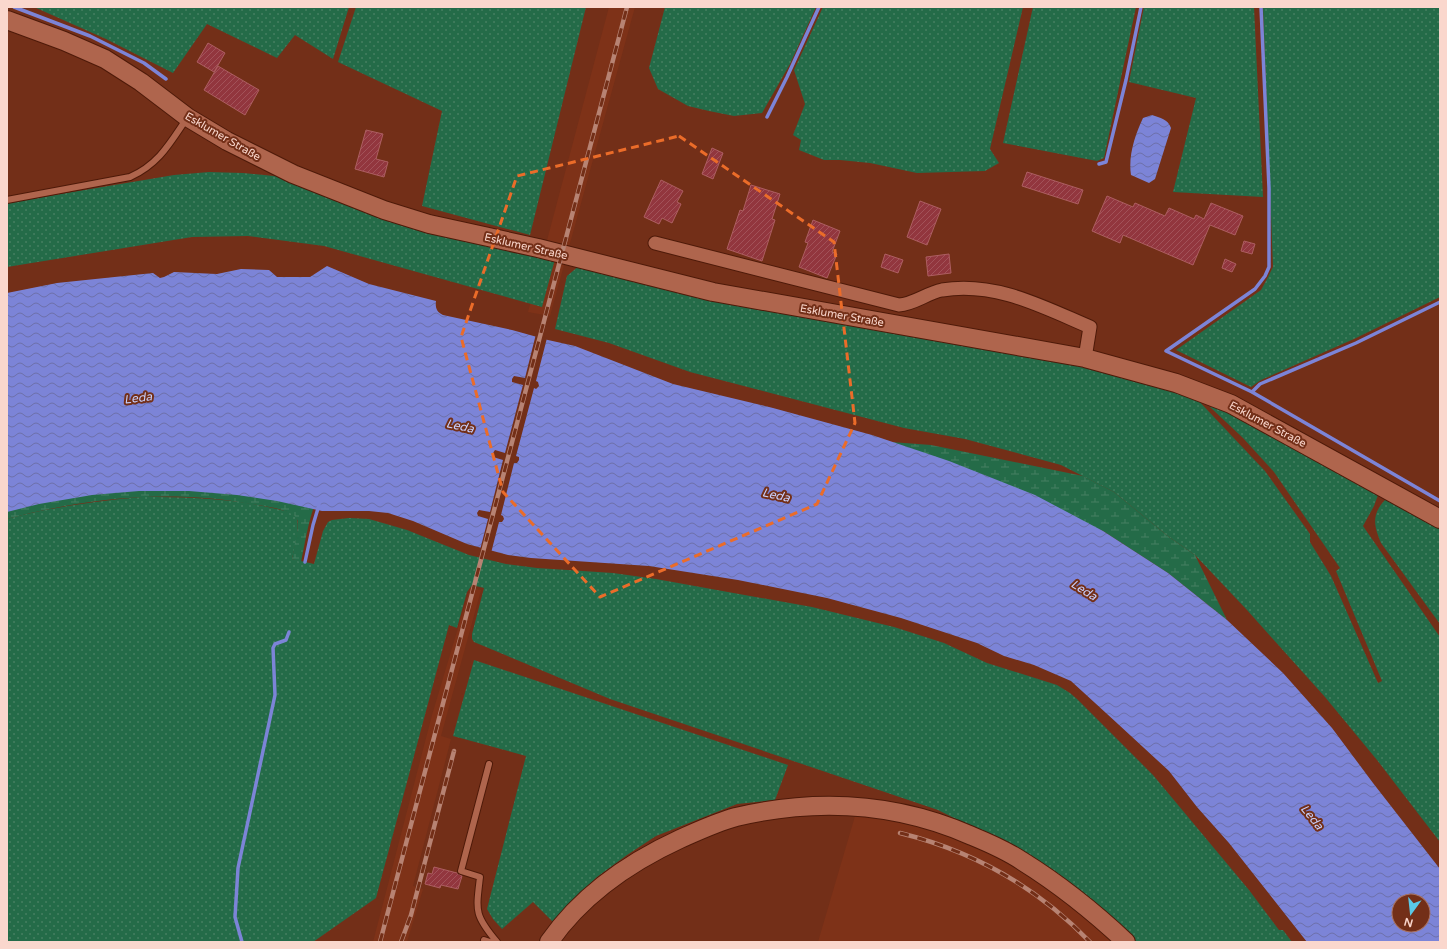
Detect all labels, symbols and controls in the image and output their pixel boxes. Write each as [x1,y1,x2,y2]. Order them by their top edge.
street label: Esklumer Straße [183,110,263,163]
street label: Esklumer Straße [483,231,569,262]
street label: Esklumer Straße [799,302,885,329]
water label: Leda [123,389,153,407]
street label: Esklumer Straße [1227,399,1308,450]
water label: Leda [445,416,475,436]
water label: Leda [761,485,791,505]
water label: Leda [1068,577,1100,603]
water label: Leda [1298,802,1326,832]
north arrow [1391,893,1431,933]
text: N [1403,915,1414,930]

